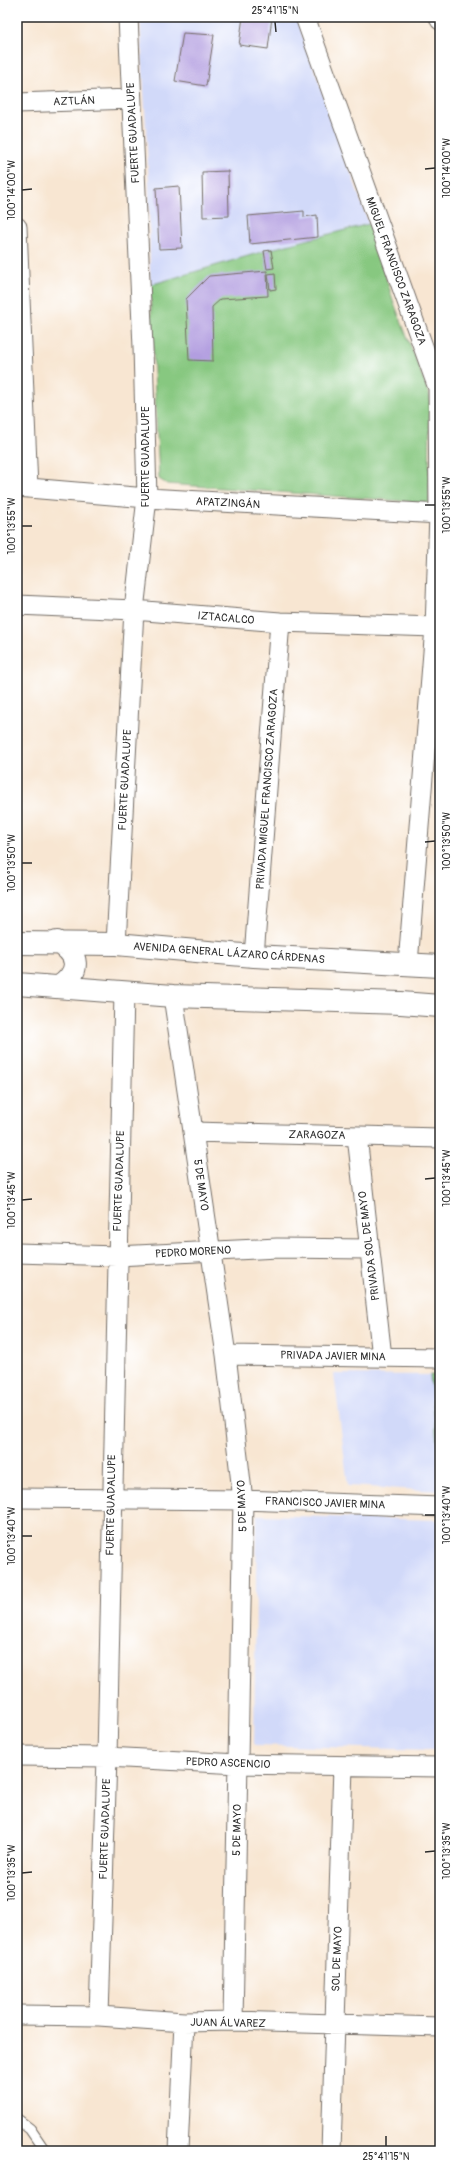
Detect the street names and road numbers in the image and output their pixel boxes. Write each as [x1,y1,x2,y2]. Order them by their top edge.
street label: FUERTE GUADALUPE [124,82,142,184]
street label: AZTLÁN [53,94,95,108]
street label: MIGUEL FRANCISCO ZARAGOZA [363,195,429,347]
street label: FUERTE GUADALUPE [139,406,152,508]
street label: APATZINGÁN [195,495,261,511]
street label: IZTACALCO [197,609,255,627]
street label: PRIVADA MIGUEL FRANCISCO ZARAGOZA [253,688,281,890]
street label: FUERTE GUADALUPE [116,729,134,831]
street label: AVENIDA GENERAL LÁZARO CÁRDENAS [133,940,325,966]
street label: ZARAGOZA [288,1128,346,1142]
street label: FUERTE GUADALUPE [111,1130,127,1232]
street label: 5 DE MAYO [191,1158,211,1212]
street label: PRIVADA SOL DE MAYO [356,1190,382,1302]
street label: PEDRO MORENO [155,1244,231,1260]
street label: PRIVADA JAVIER MINA [280,1349,386,1363]
street label: FUERTE GUADALUPE [104,1454,118,1556]
street label: 5 DE MAYO [235,1480,249,1532]
street label: FRANCISCO JAVIER MINA [265,1494,385,1512]
street label: PEDRO ASCENCIO [185,1755,271,1771]
street label: FUERTE GUADALUPE [97,1778,113,1880]
street label: 5 DE MAYO [230,1804,244,1856]
street label: SOL DE MAYO [329,1926,345,1992]
street label: JUAN ÁLVAREZ [190,2016,266,2030]

